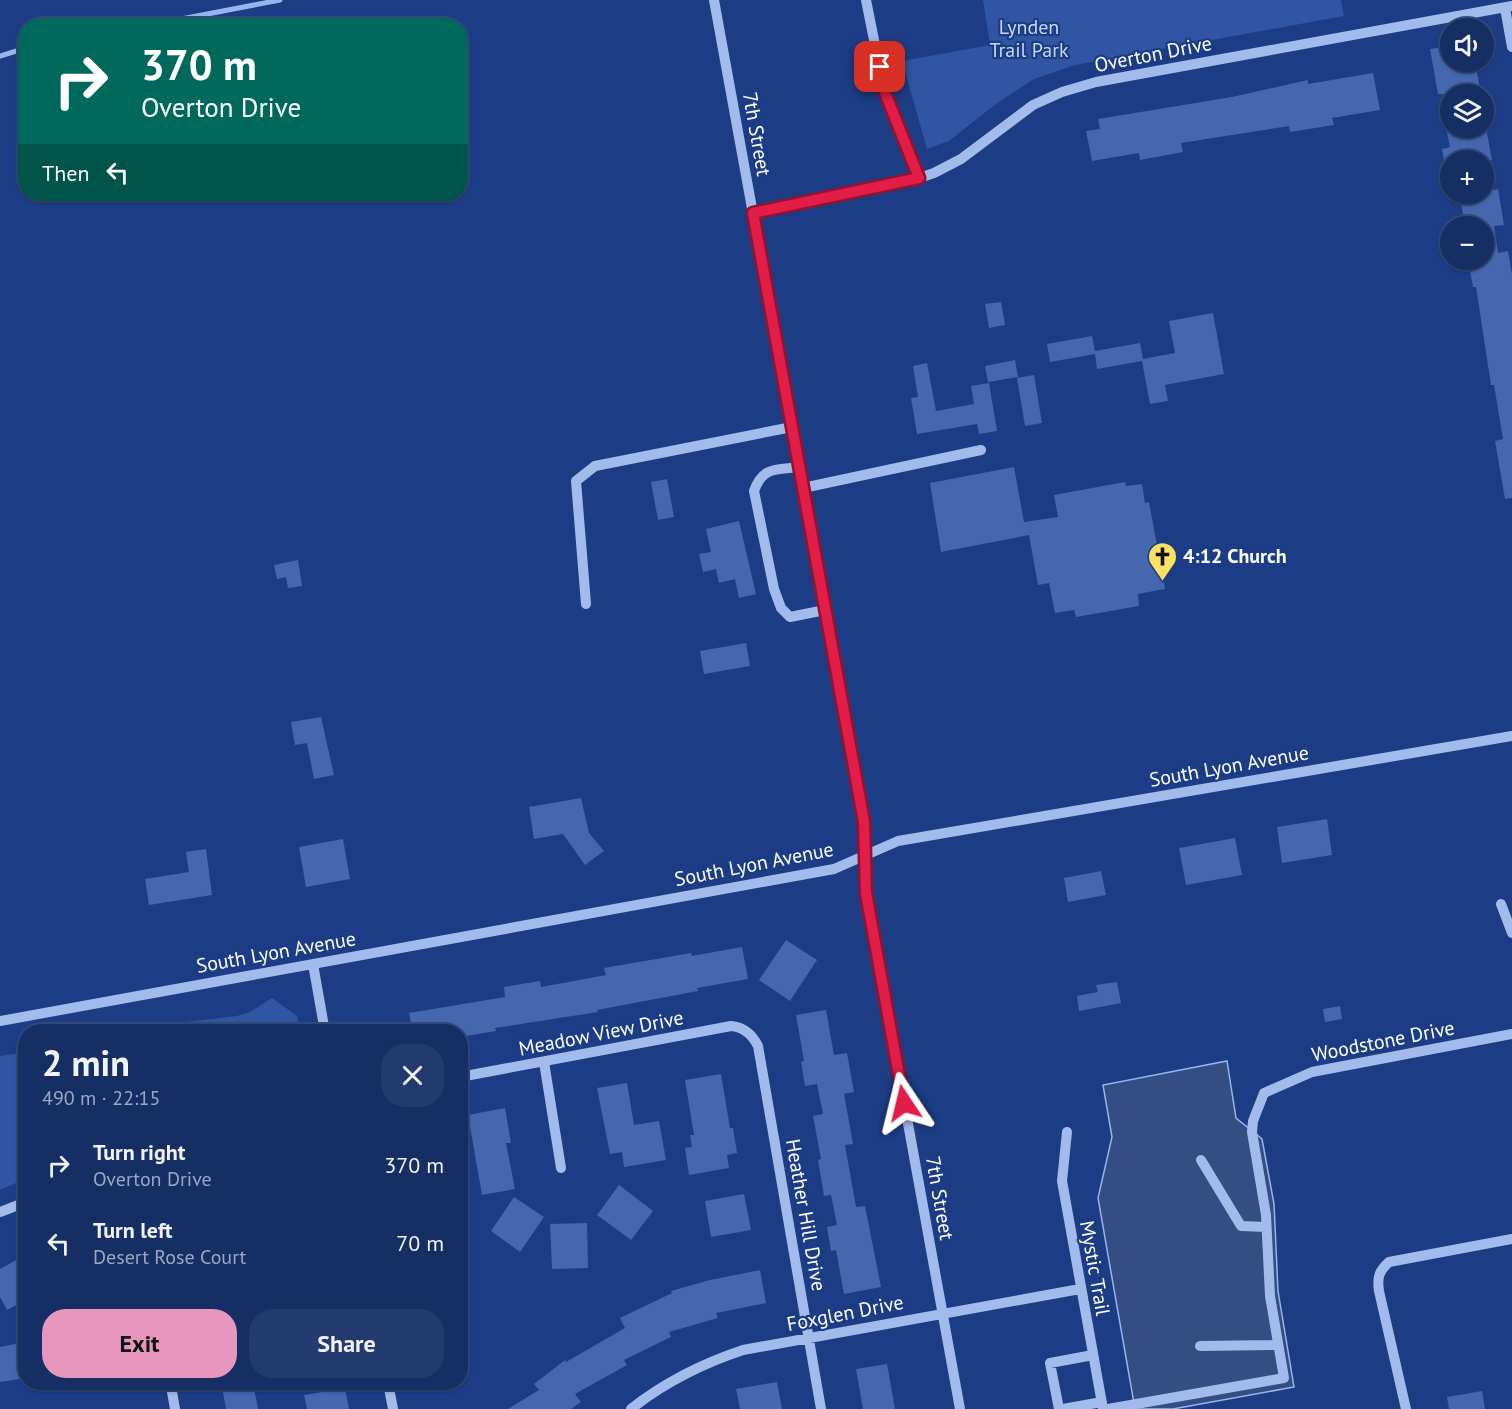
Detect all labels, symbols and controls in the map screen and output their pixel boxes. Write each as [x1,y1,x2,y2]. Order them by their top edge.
park label: Lynden Trail Park [989,14,1069,63]
map controls [1440,18,1494,270]
button: sound [1440,18,1494,72]
street label: Overton Drive [1092,30,1214,78]
text: 370 m [141,37,257,92]
pin [854,41,905,92]
icon: right [42,42,120,120]
icon: arrive [863,50,896,83]
button: layers [1440,84,1494,138]
text: Overton Drive [141,90,301,124]
street label: 7th Street [737,90,777,178]
button: + [1440,150,1494,204]
icon: left [101,156,134,189]
text: Then [42,159,89,187]
button: − [1440,216,1494,270]
church icon: 4:12 Church [1146,540,1178,582]
place label: 4:12 Church [1183,543,1287,569]
street label: South Lyon Avenue [1147,739,1311,793]
street label: South Lyon Avenue [672,836,836,892]
street label: South Lyon Avenue [194,925,358,979]
street label: Meadow View Drive [516,1004,686,1062]
street label: Woodstone Drive [1309,1014,1457,1068]
text: 2 min [42,1039,130,1086]
button: close [381,1044,444,1107]
position arrow [872,1071,936,1135]
text: 490 m · 22:15 [42,1085,160,1111]
street label: Heather Hill Drive [780,1137,832,1293]
text: Turn right [93,1138,185,1166]
icon: right [42,1149,75,1182]
text: 370 m [384,1151,444,1179]
street label: 7th Street [920,1154,960,1242]
text: Overton Drive [93,1166,212,1192]
text: Turn left [93,1216,173,1244]
street label: Mystic Trail [1074,1219,1116,1318]
icon: left [42,1227,75,1260]
text: 70 m [396,1229,444,1257]
text: Desert Rose Court [93,1244,246,1270]
street label: Foxglen Drive [784,1289,906,1337]
button: Exit [42,1309,237,1378]
button: Share [249,1309,444,1378]

